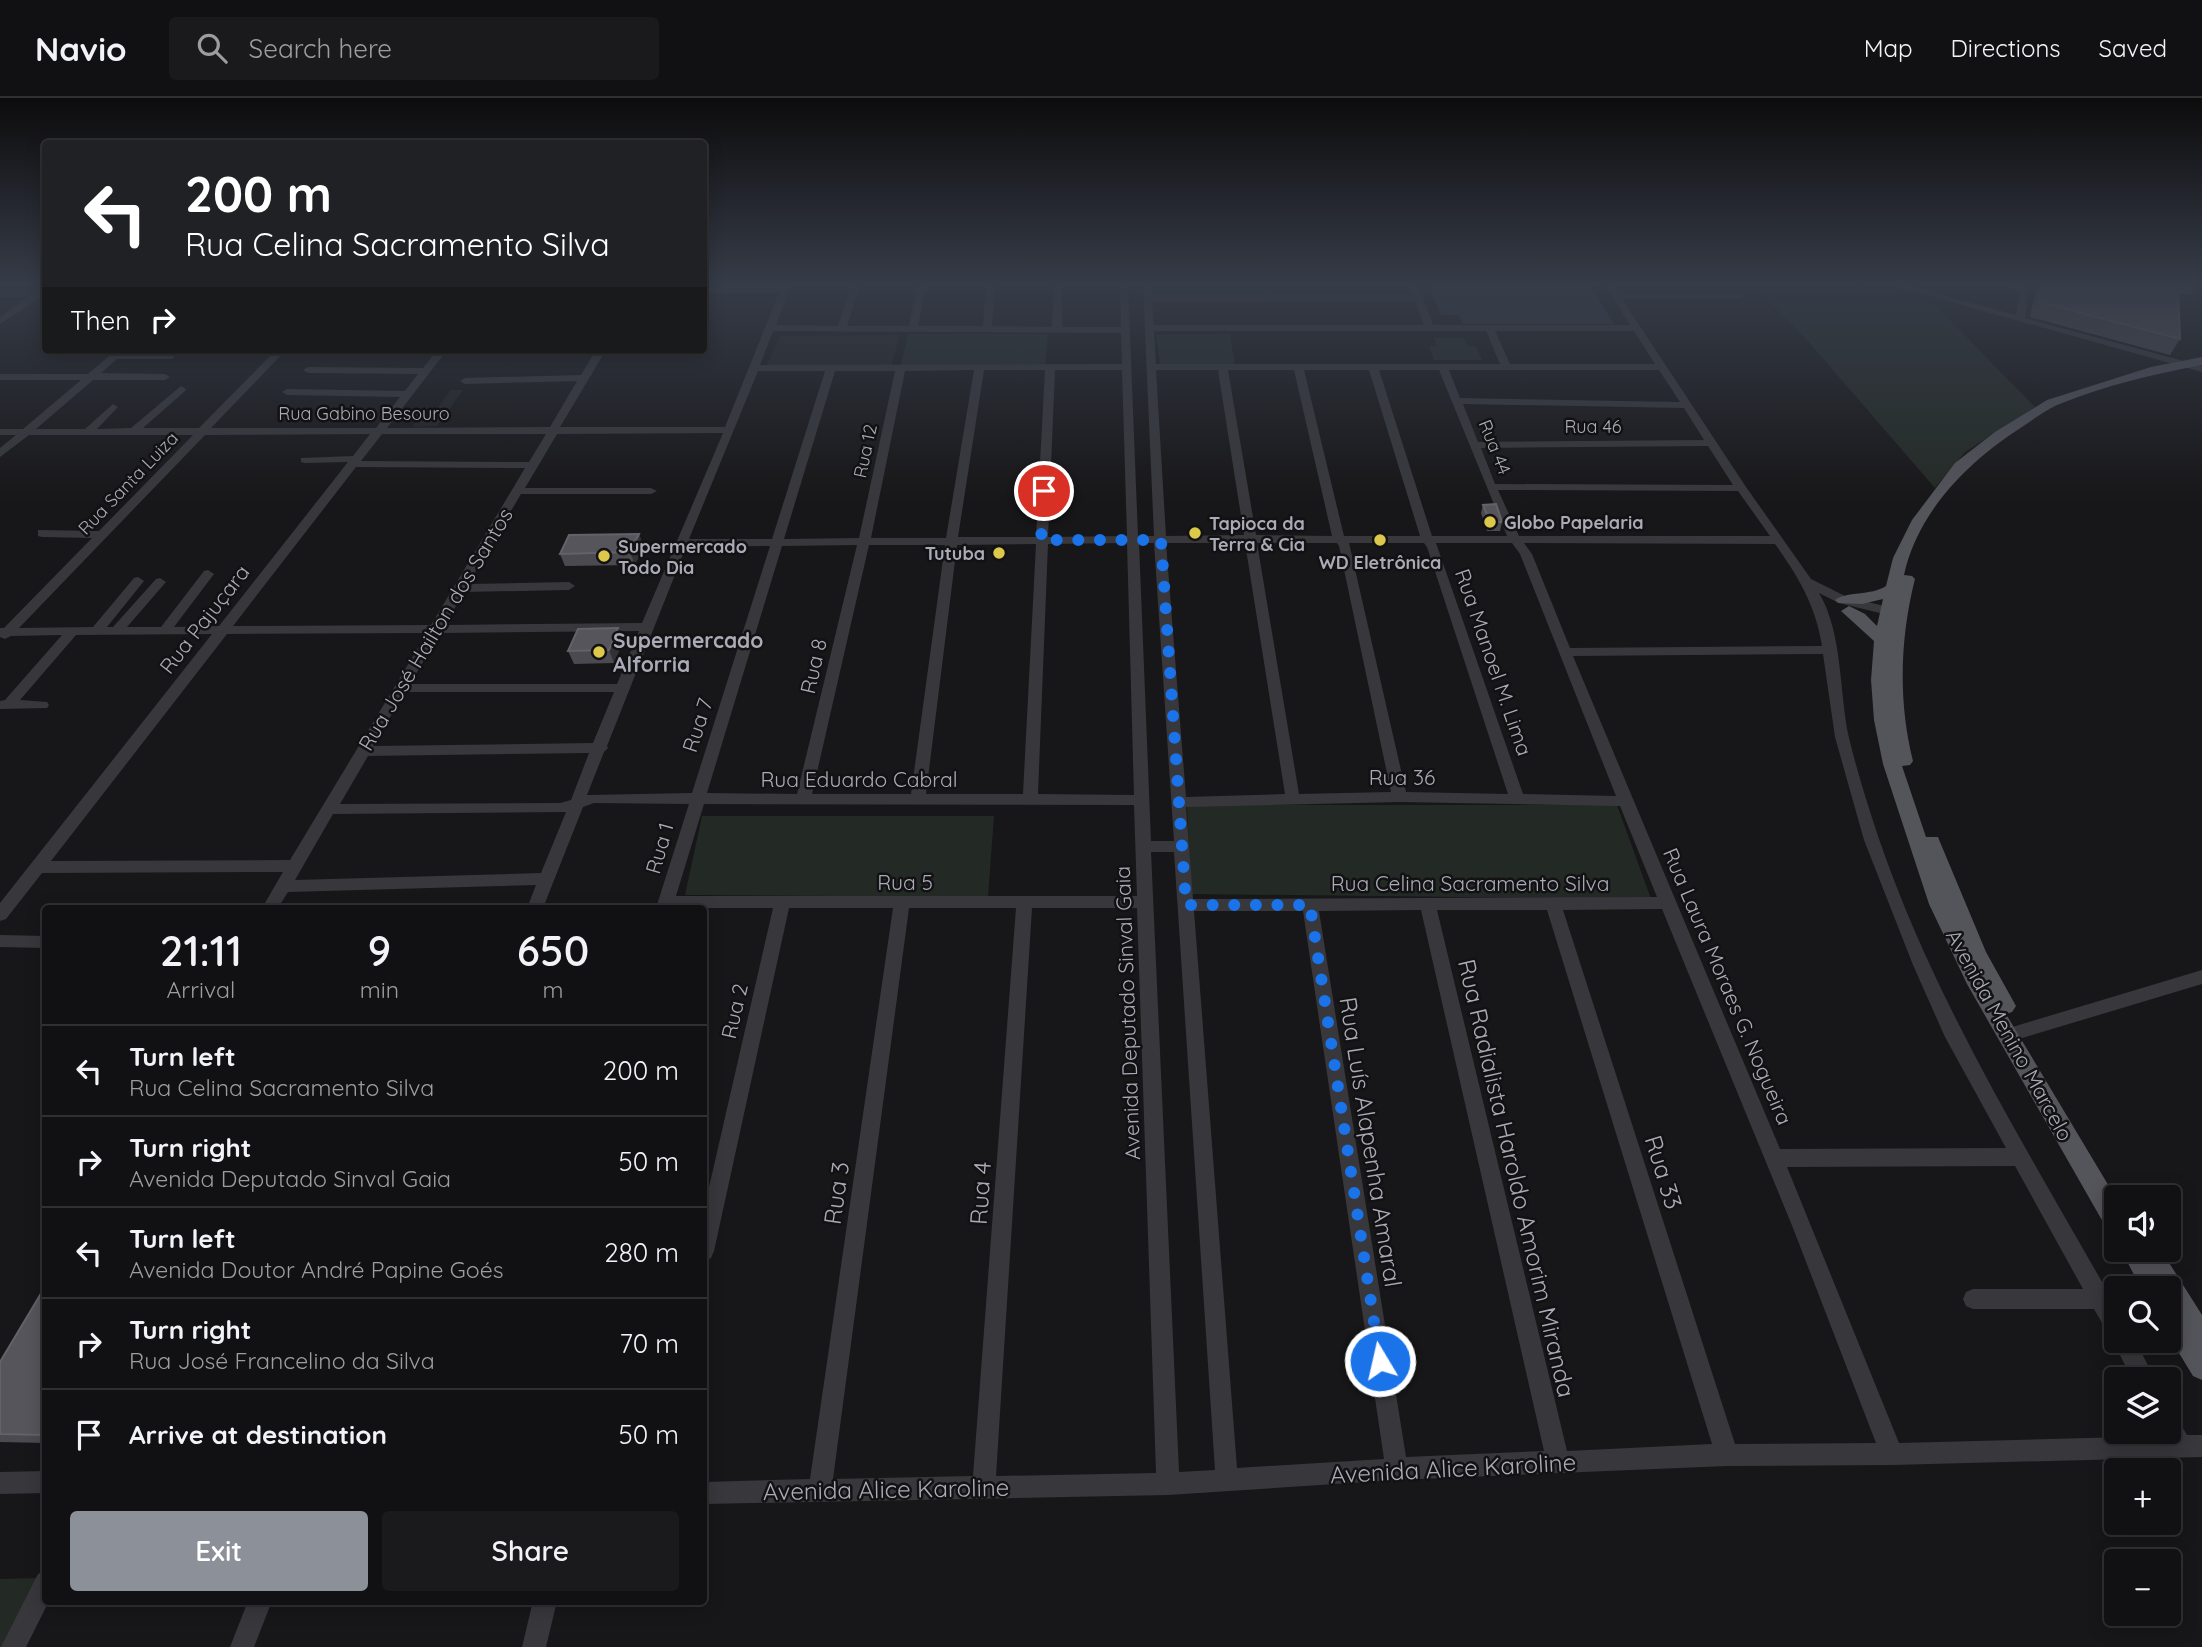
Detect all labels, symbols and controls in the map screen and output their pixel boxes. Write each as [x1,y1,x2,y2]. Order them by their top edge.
search box [169,17,659,80]
text: Navio [35,28,127,69]
icon: search [193,29,231,67]
text: Search here [249,32,392,65]
text: Map [1864,33,1913,63]
text: Directions [1951,33,2061,63]
text: Saved [2099,33,2167,63]
text: 200 m [185,163,332,224]
icon: left [70,168,161,259]
text: Rua Celina Sacramento Silva [185,224,610,264]
icon: right [144,301,182,339]
text: Then [70,304,130,337]
street label: Rua Gabino Besouro [278,402,450,425]
street label: Rua 46 [1564,415,1622,438]
street label: Rua 44 [1474,416,1516,478]
street label: Rua 12 [848,422,882,480]
street label: Rua Santa Luiza [73,427,183,539]
pin [1014,461,1074,521]
icon: arrive [1025,472,1063,510]
street label: Rua José Hailton dos Santos [352,503,518,755]
place label: Globo Papelaria [1504,511,1644,534]
place label: Tapioca da Terra & Cia [1209,512,1305,556]
marker: Globo Papelaria [1482,514,1498,530]
marker: Tapioca da Terra & Cia [1187,525,1203,541]
marker: WD Eletrônica [1372,532,1388,548]
place label: Supermercado Todo Dia [618,535,747,579]
place label: Tutuba [925,542,985,565]
marker: Tutuba [991,545,1007,561]
marker: Supermercado Todo Dia [596,548,612,564]
place label: WD Eletrônica [1319,551,1441,574]
street label: Rua Pajuçara [153,559,255,679]
street label: Rua Manoel M. Lima [1450,565,1538,759]
place label: Supermercado Alforria [613,627,763,677]
street label: Rua 8 [794,636,832,696]
marker: Supermercado Alforria [591,644,607,660]
street label: Rua 7 [676,695,718,755]
street label: Rua 36 [1369,764,1435,790]
street label: Rua Eduardo Cabral [760,766,958,792]
street label: Rua 1 [639,819,679,877]
street label: Rua Laura Moraes G. Nogueira [1658,844,1798,1128]
street label: Avenida Deputado Sinval Gaia [1109,866,1145,1160]
street label: Rua 5 [877,869,933,895]
street label: Rua Celina Sacramento Silva [1331,870,1609,896]
text: 21:11 [160,924,242,977]
text: 9 [368,924,391,977]
text: 650 [517,924,589,977]
street label: Avenida Menino Marcelo [1941,925,2079,1145]
street label: Rua Radialista Haroldo Amorim Miranda [1452,956,1582,1400]
text: Arrival [166,975,235,1004]
text: min [360,975,399,1004]
text: m [543,975,564,1004]
street label: Rua 2 [715,981,753,1041]
street label: Rua Luís Alapenha Amaral [1333,995,1409,1289]
text: Turn left [129,1040,236,1073]
icon: left [70,1052,108,1090]
text: 200 m [603,1054,679,1087]
text: Rua Celina Sacramento Silva [129,1073,434,1102]
text: Turn right [129,1131,251,1164]
street label: Rua 33 [1639,1131,1689,1213]
icon: right [70,1143,108,1181]
text: 50 m [619,1145,679,1178]
street label: Rua 3 [817,1160,855,1226]
street label: Rua 4 [963,1160,997,1226]
text: Avenida Deputado Sinval Gaia [129,1164,451,1193]
map controls [2104,1185,2181,1626]
button: sound [2104,1185,2181,1262]
text: Turn left [129,1222,236,1255]
icon: left [70,1234,108,1272]
text: 280 m [604,1236,679,1269]
text: Avenida Doutor André Papine Goés [129,1255,503,1284]
button: search [2104,1276,2181,1353]
text: Turn right [129,1313,251,1346]
position arrow [1343,1324,1417,1398]
icon: right [70,1325,108,1363]
text: 70 m [619,1327,679,1360]
text: Rua José Francelino da Silva [129,1346,435,1375]
button: layers [2104,1367,2181,1444]
icon: arrive [70,1416,108,1454]
text: Arrive at destination [129,1418,387,1451]
text: 50 m [619,1418,679,1451]
street label: Avenida Alice Karoline [1329,1447,1577,1489]
button: + [2104,1458,2181,1535]
street label: Avenida Alice Karoline [763,1472,1009,1506]
button: Exit [70,1511,368,1591]
button: Share [382,1511,679,1591]
button: − [2104,1549,2181,1626]

